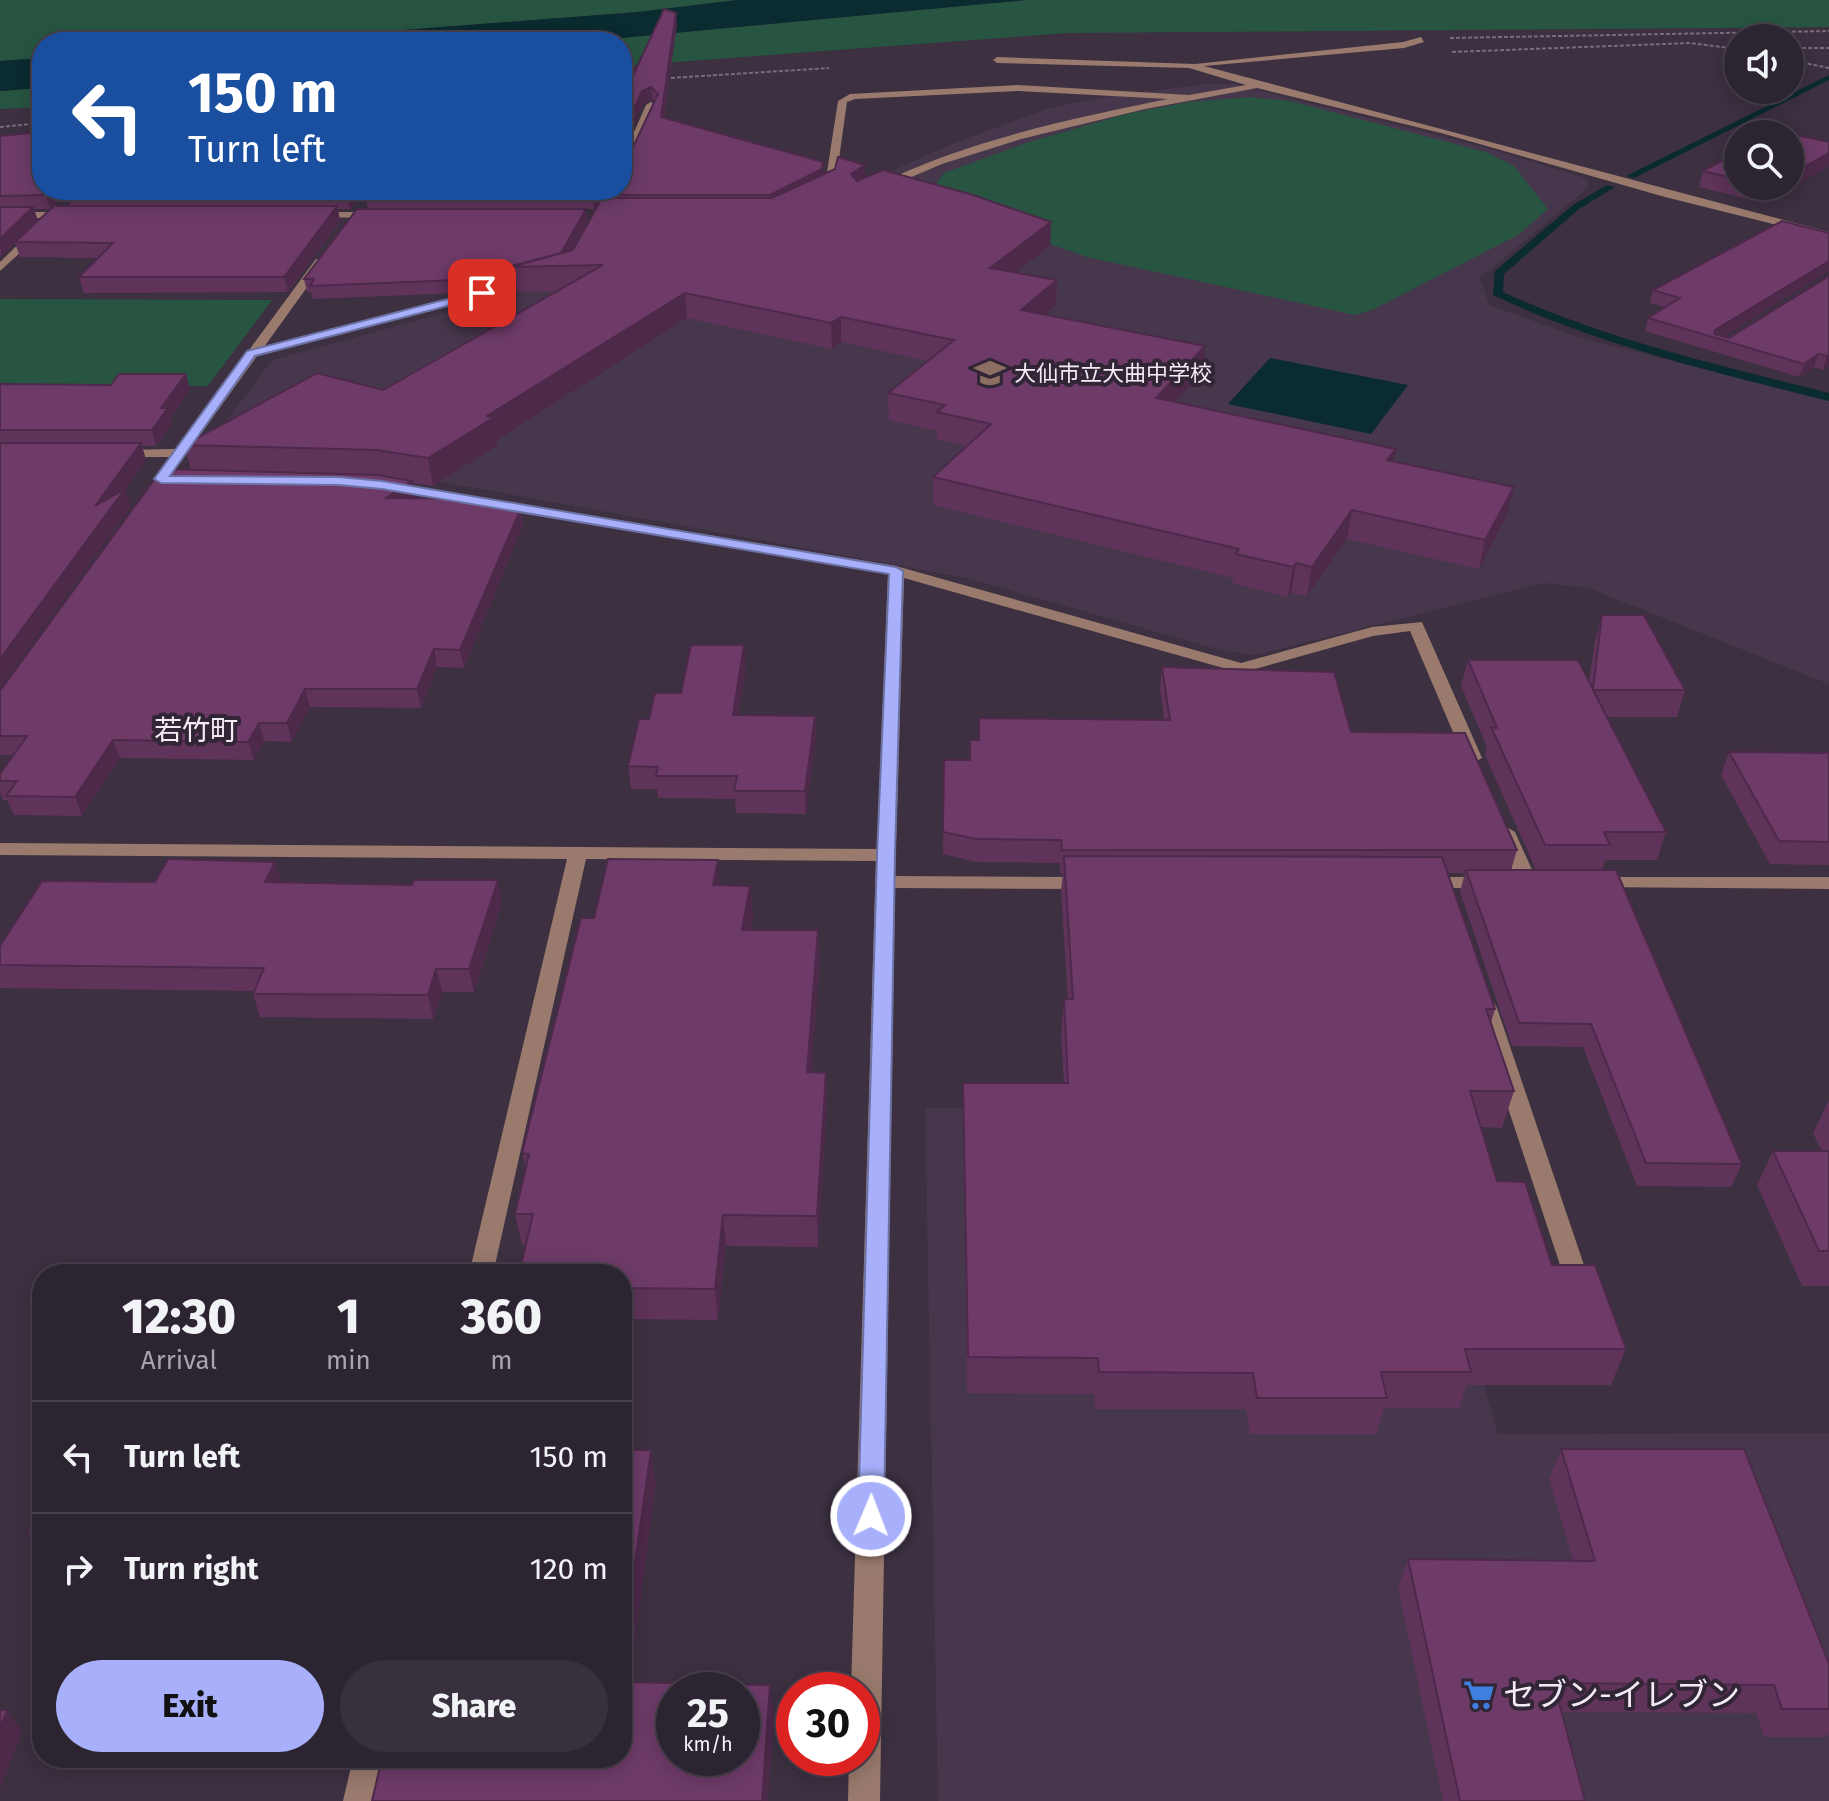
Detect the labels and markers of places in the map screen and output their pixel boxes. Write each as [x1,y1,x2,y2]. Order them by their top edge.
pin [448,259,516,327]
school or university icon: 大仙市立大曲中学校 [973,356,1007,390]
place label: 大仙市立大曲中学校 [1014,360,1212,387]
place label: セブン-イレブン [1503,1676,1740,1714]
supermarket icon: セブン-イレブン [1462,1678,1496,1712]

